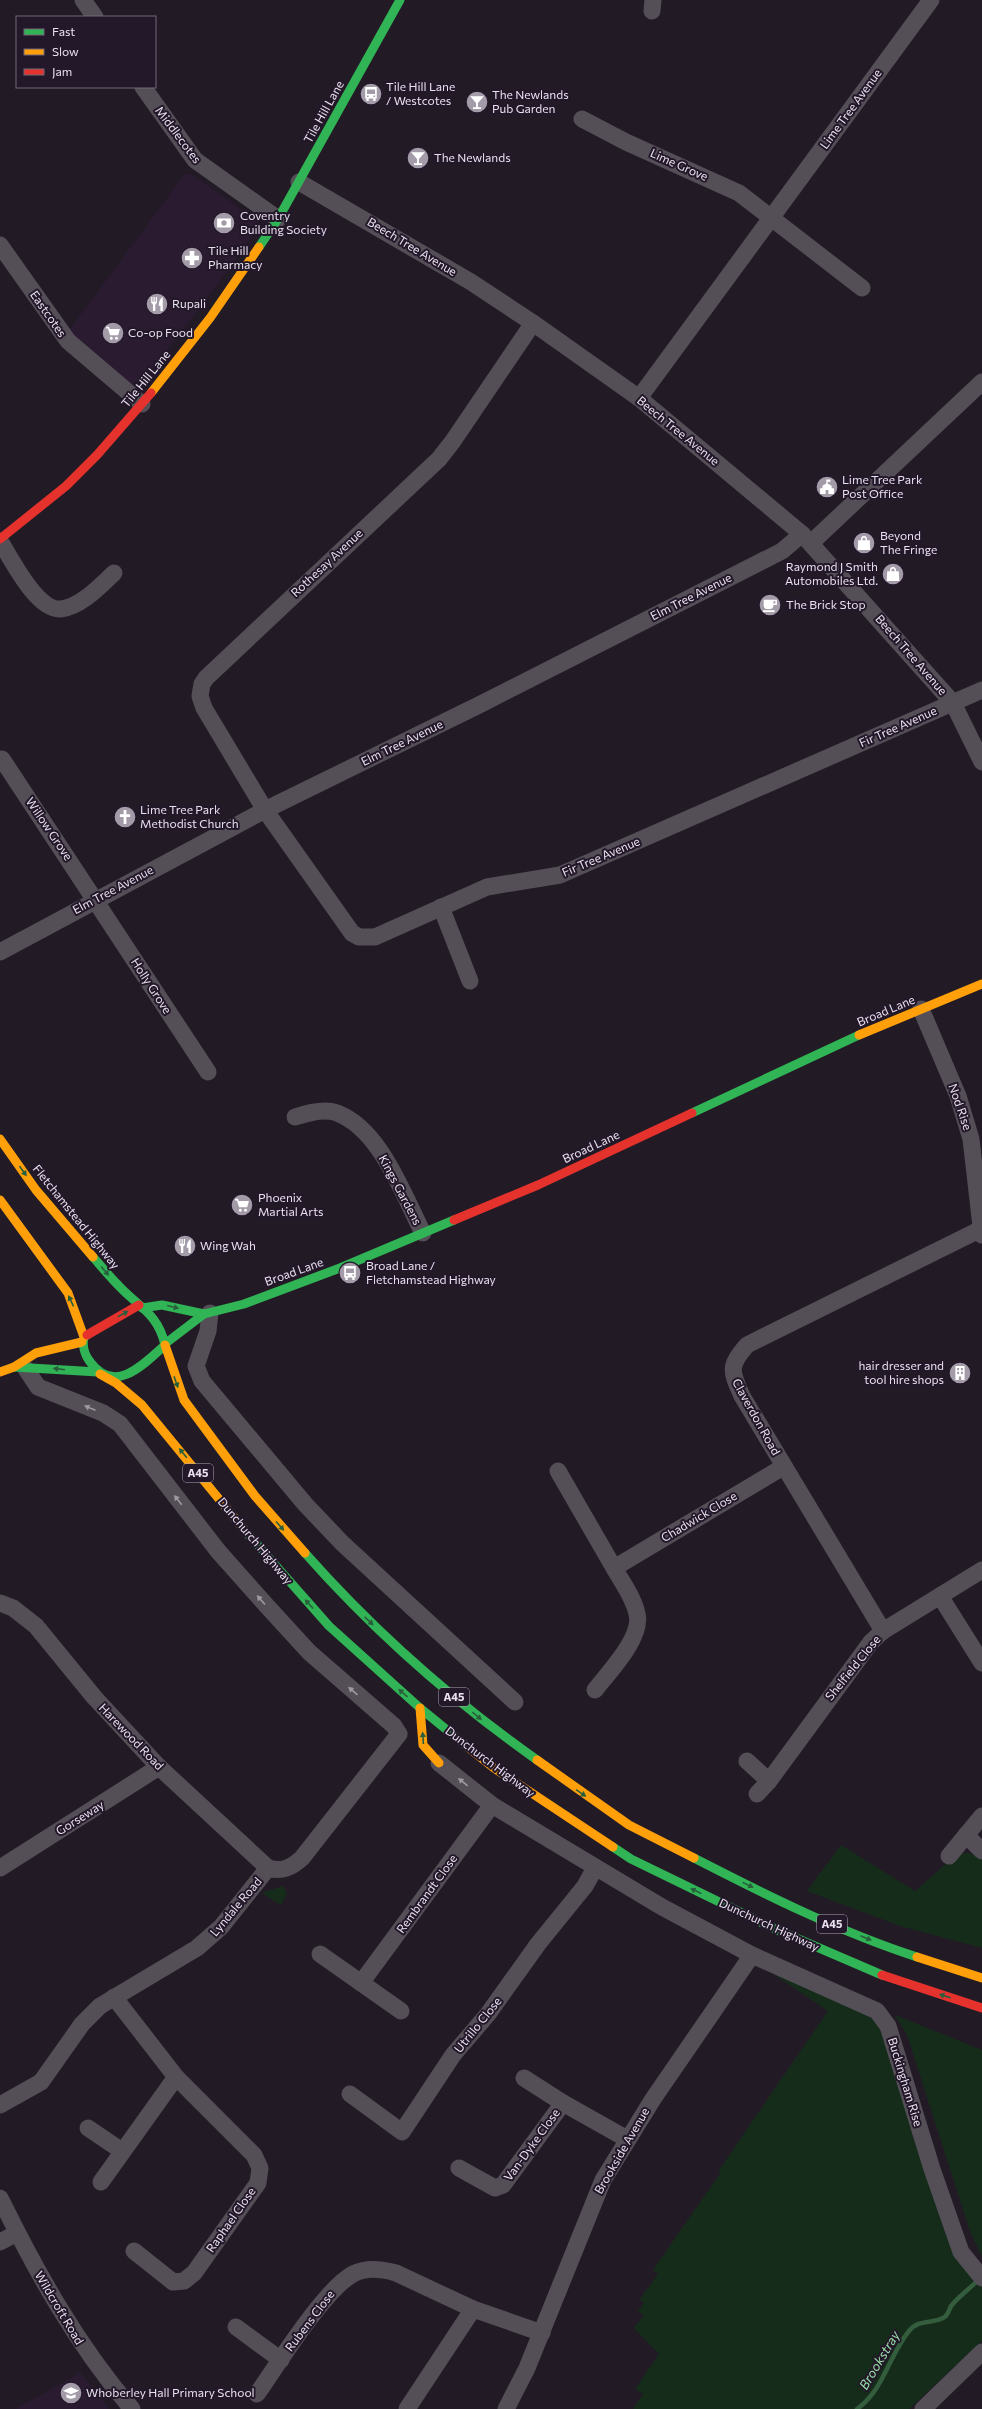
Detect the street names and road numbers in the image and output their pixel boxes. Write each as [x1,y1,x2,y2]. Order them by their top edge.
street label: Lime Tree Avenue [817,66,884,151]
street label: Tile Hill Lane [300,78,346,145]
street label: Middlecotes [153,103,205,166]
street label: Lime Grove [648,145,710,183]
street label: Beech Tree Avenue [365,214,460,278]
street label: Eastcotes [28,288,70,339]
street label: Tile Hill Lane [118,347,172,410]
street label: Beech Tree Avenue [635,393,723,468]
street label: Rothesay Avenue [288,525,365,599]
street label: Elm Tree Avenue [648,570,733,623]
street label: Beech Tree Avenue [873,611,950,697]
street label: Fir Tree Avenue [857,703,938,749]
street label: Elm Tree Avenue [358,716,445,768]
street label: Willow Grove [24,794,76,863]
street label: Fir Tree Avenue [560,833,642,879]
street label: Elm Tree Avenue [70,862,155,916]
street label: Holly Grove [129,955,175,1016]
street label: Broad Lane [855,992,917,1029]
street label: Nod Rise [946,1082,975,1132]
street label: Broad Lane [560,1127,621,1165]
street label: Kings Gardens [377,1152,425,1227]
street label: Fletchamstead Highway [30,1162,123,1271]
street label: Broad Lane [262,1254,325,1288]
street label: Claverdon Road [730,1376,784,1457]
road number: A45 [183,1464,213,1482]
street label: Chadwick Close [658,1488,739,1544]
street label: Dunchurch Highway [215,1494,296,1587]
street label: Shelfield Close [822,1632,883,1703]
road number: A45 [439,1688,469,1706]
street label: Harewood Road [96,1700,167,1773]
street label: Dunchurch Highway [443,1723,538,1800]
street label: Gorseway [53,1797,106,1837]
street label: Rembrandt Close [393,1851,459,1935]
street label: Lyndale Road [207,1874,264,1939]
street label: Dunchurch Highway [717,1895,822,1953]
road number: A45 [817,1915,847,1933]
street label: Utrillo Close [451,1994,504,2055]
street label: Buckingham Rise [886,2036,926,2128]
street label: Brookside Avenue [591,2105,652,2196]
street label: Van-Dyke Close [500,2106,562,2183]
street label: Raphael Close [203,2184,258,2255]
street label: Wildcroft Road [33,2268,87,2347]
street label: Rubens Close [282,2287,337,2354]

